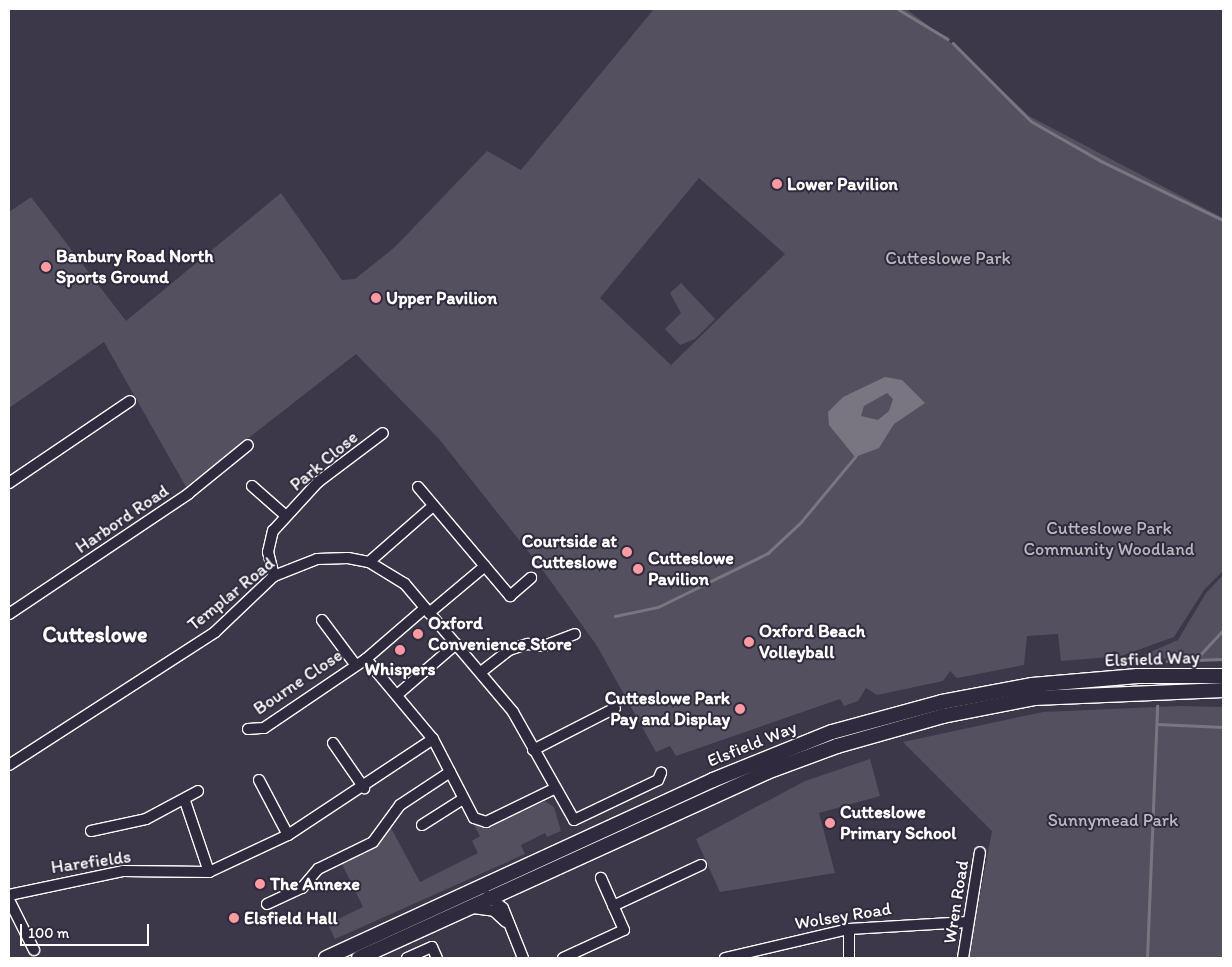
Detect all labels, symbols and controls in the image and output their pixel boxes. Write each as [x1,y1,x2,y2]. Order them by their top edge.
place label: Lower Pavilion [787,173,898,195]
marker: Lower Pavilion [771,178,783,190]
place label: Banbury Road North Sports Ground [56,246,214,288]
park label: Cutteslowe Park [885,247,1011,269]
marker: Banbury Road North Sports Ground [40,261,52,273]
place label: Upper Pavilion [386,287,497,309]
marker: Upper Pavilion [370,292,382,304]
street label: Park Close [286,426,362,496]
street label: Harbord Road [71,480,173,558]
park label: Cutteslowe Park Community Woodland [1023,518,1195,560]
place label: Courtside at Cutteslowe [521,531,617,574]
marker: Courtside at Cutteslowe [621,546,633,558]
place label: Cutteslowe Pavilion [648,548,734,590]
street label: Templar Road [183,553,279,635]
marker: Cutteslowe Pavilion [632,563,644,575]
place label: Oxford Convenience Store [428,613,572,656]
place label: Oxford Beach Volleyball [759,621,865,664]
district label: Cutteslowe [43,622,147,648]
marker: Oxford Convenience Store [412,628,424,640]
marker: Oxford Beach Volleyball [743,636,755,648]
street label: Bourne Close [249,644,347,720]
marker: Whispers [394,644,406,656]
street label: Elsfield Way [1104,647,1200,671]
place label: Whispers [365,658,435,680]
place label: Cutteslowe Park Pay and Display [605,688,730,731]
marker: Cutteslowe Park Pay and Display [734,703,746,715]
street label: Elsfield Way [704,716,800,772]
place label: Cutteslowe Primary School [840,802,956,844]
park label: Sunnymead Park [1048,809,1178,831]
marker: Cutteslowe Primary School [824,817,836,829]
street label: Harefields [50,846,132,878]
street label: Wren Road [939,859,973,945]
place label: The Annexe [270,873,360,895]
marker: The Annexe [254,878,266,890]
street label: Wolsey Road [793,898,893,934]
place label: Elsfield Hall [244,907,338,929]
marker: Elsfield Hall [228,912,240,924]
scale bar [22,914,151,946]
text: 100 m [28,924,69,942]

